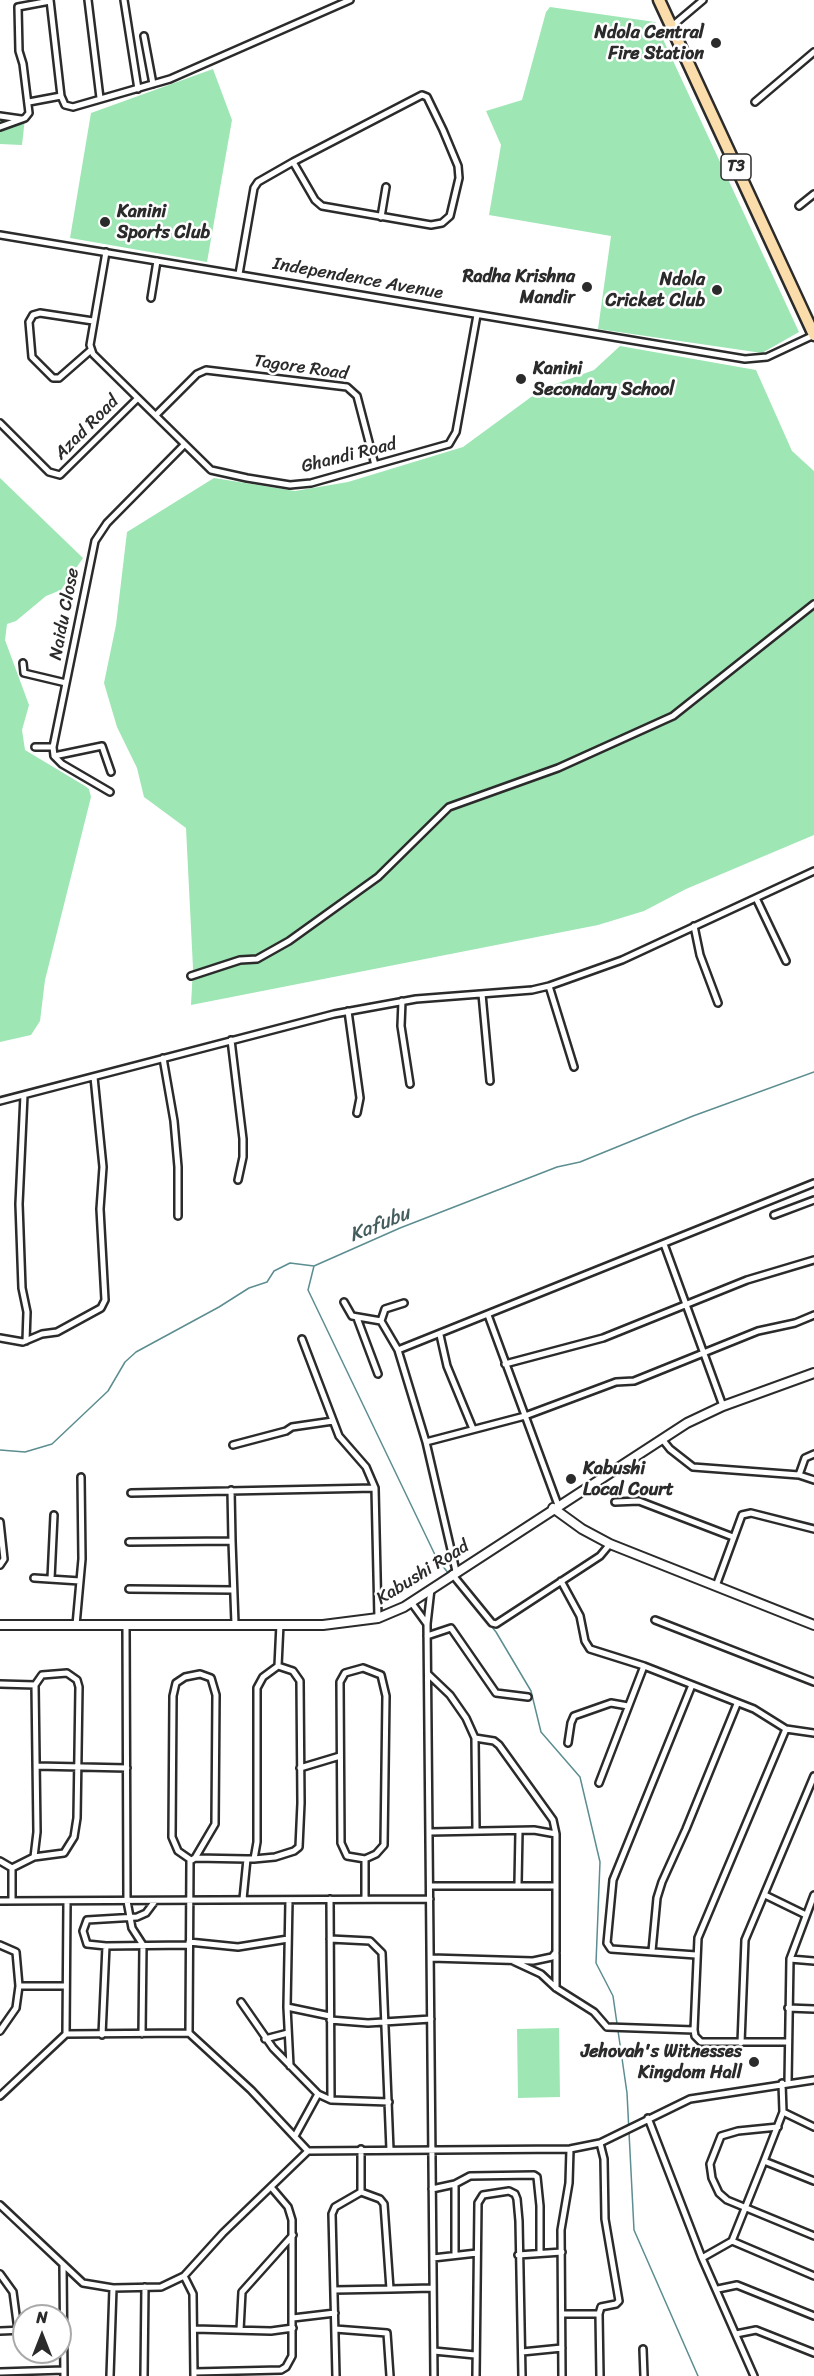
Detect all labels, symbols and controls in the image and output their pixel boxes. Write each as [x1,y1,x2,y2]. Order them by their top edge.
place label: Ndola Central Fire Station [594,22,704,64]
marker: Ndola Central Fire Station [709,36,723,50]
road number: T3 [721,154,751,180]
place label: Kanini Sports Club [117,201,210,244]
marker: Kanini Sports Club [98,215,112,229]
street label: Independence Avenue [271,253,445,305]
place label: Radha Krishna Mandir [463,266,575,308]
place label: Ndola Cricket Club [605,269,705,312]
marker: Radha Krishna Mandir [580,280,594,294]
marker: Ndola Cricket Club [710,283,724,297]
street label: Tagore Road [252,351,350,385]
place label: Kanini Secondary School [533,358,674,400]
marker: Kanini Secondary School [514,372,528,386]
street label: Azad Road [50,391,124,465]
street label: Ghandi Road [299,434,399,478]
street label: Naidu Close [45,566,85,662]
water label: Kafubu [346,1202,414,1248]
place label: Kabushi Local Court [583,1458,674,1500]
marker: Kabushi Local Court [564,1472,578,1486]
street label: Kabushi Road [373,1536,473,1610]
place label: Jehovah's Witnesses Kingdom Hall [581,2041,742,2084]
marker: Jehovah's Witnesses Kingdom Hall [747,2055,761,2069]
text: N [36,2303,48,2332]
north arrow [12,2304,72,2364]

